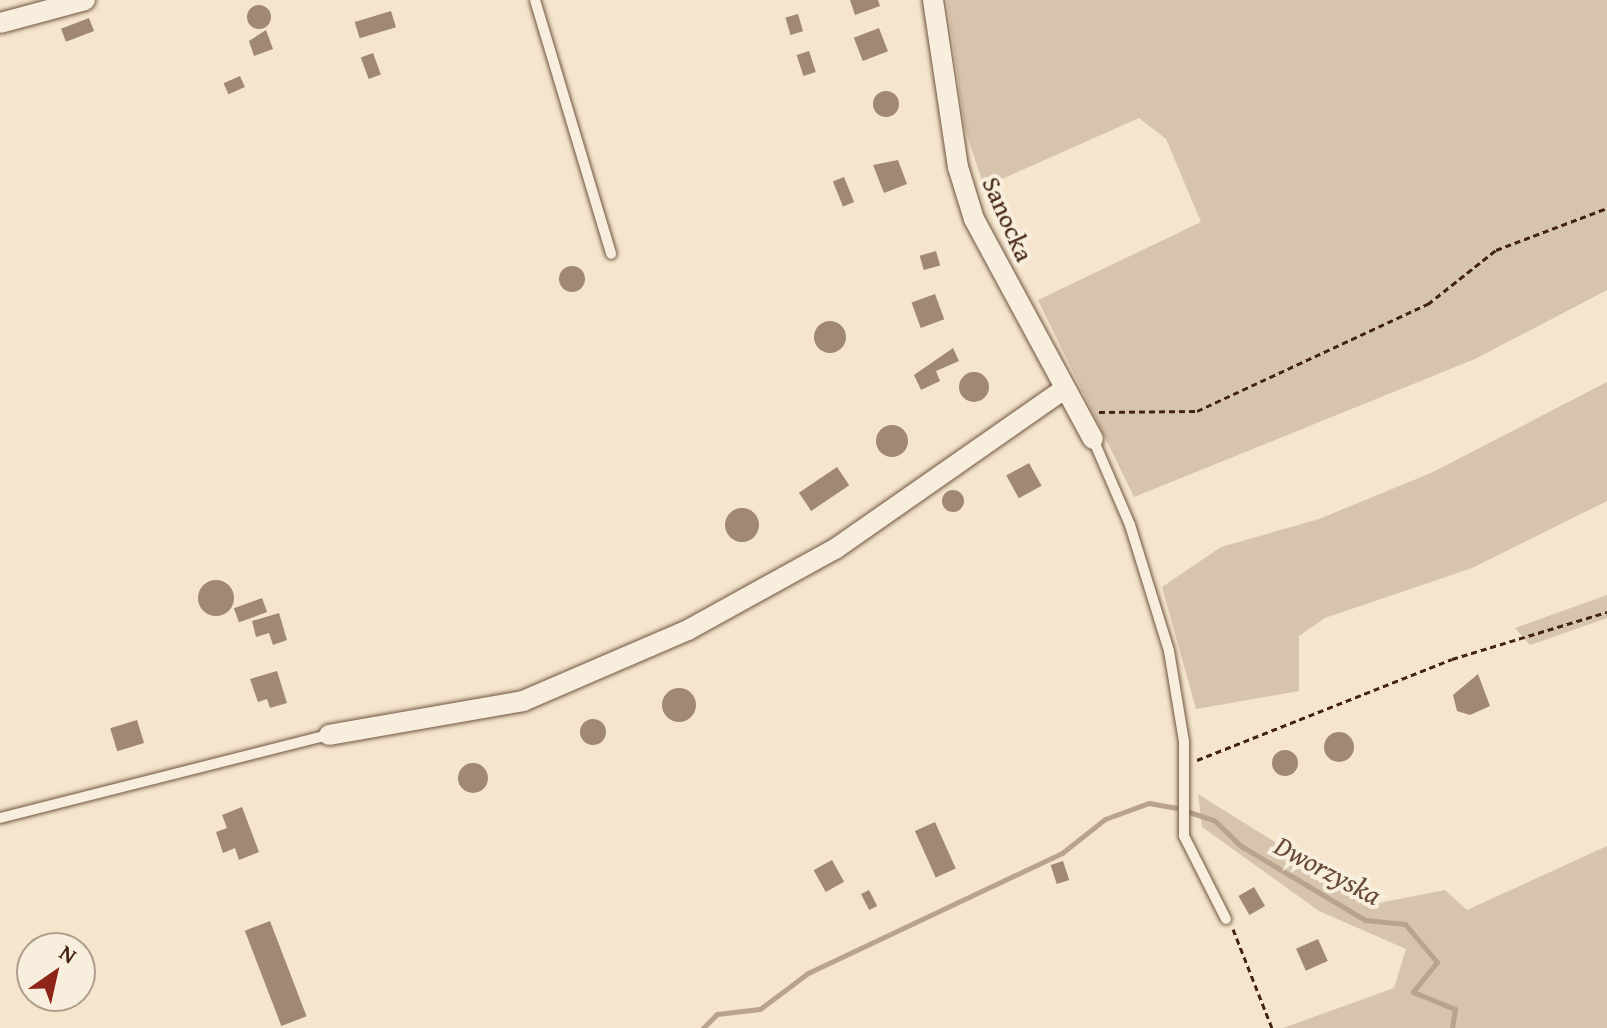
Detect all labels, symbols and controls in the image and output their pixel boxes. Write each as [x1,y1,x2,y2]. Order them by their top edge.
street label: Sanocka [976,172,1040,266]
water label: Dworzyska [1269,828,1387,912]
north arrow [16,932,96,1012]
text: N [53,936,83,971]

